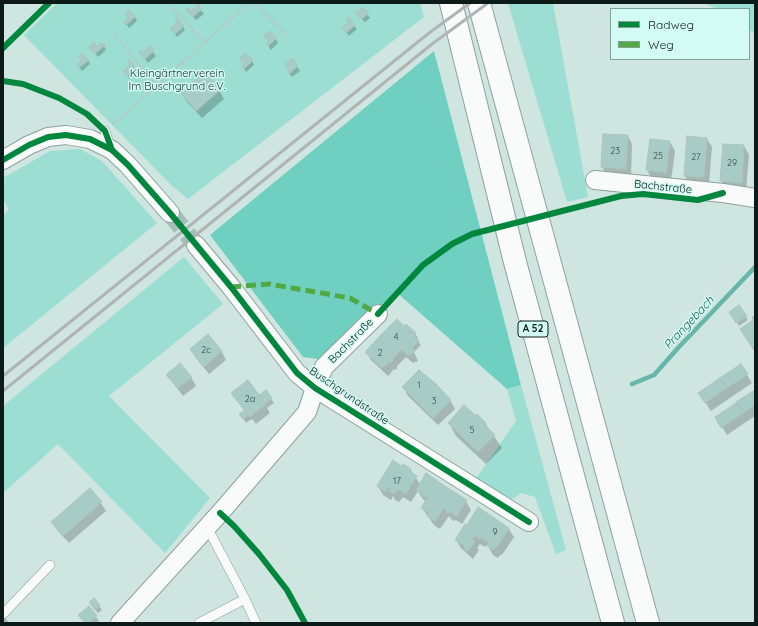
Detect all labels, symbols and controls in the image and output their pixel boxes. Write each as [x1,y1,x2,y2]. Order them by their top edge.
legend [610,8,750,60]
text: Radweg [648,17,694,32]
text: Weg [648,37,674,52]
park label: Kleingärtnerverein Im Buschgrund e.V. [128,67,226,93]
house number: 23 [610,146,620,156]
house number: 25 [653,151,663,161]
house number: 27 [691,152,701,162]
house number: 29 [727,158,737,168]
street label: Bachstraße [633,177,693,197]
water label: Prangebach [661,293,717,353]
street label: Bachstraße [326,316,376,366]
road number: A 52 [518,321,548,337]
house number: 4 [394,332,398,342]
house number: 2c [201,345,211,355]
house number: 2 [378,348,382,358]
street label: Buschgrundstraße [307,364,391,428]
house number: 1 [417,380,421,390]
house number: 2a [245,394,255,404]
house number: 3 [432,396,436,406]
house number: 5 [470,425,474,435]
house number: 17 [393,476,401,486]
house number: 9 [492,527,498,537]

